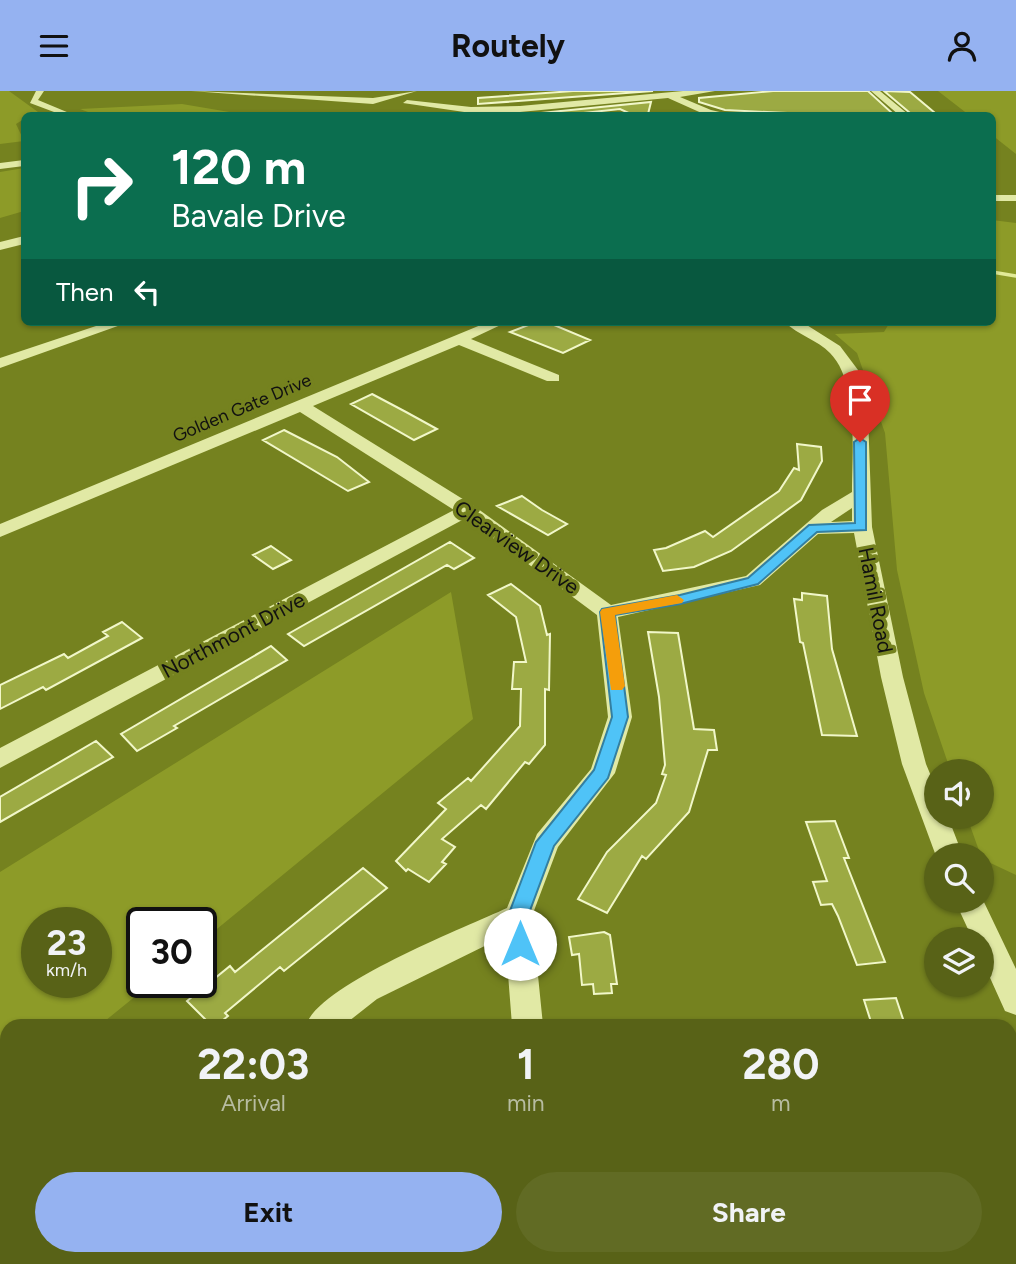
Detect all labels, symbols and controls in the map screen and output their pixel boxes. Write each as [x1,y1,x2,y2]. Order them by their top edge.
icon: menu [35,27,73,65]
text: Routely [451,27,565,65]
icon: person [943,27,981,65]
text: 120 m [171,137,306,196]
icon: right [56,140,147,231]
text: Bavale Drive [171,197,346,235]
icon: left [128,273,166,311]
text: Then [56,276,114,308]
street label: Golden Gate Drive [169,369,315,447]
pin [830,370,890,442]
icon: arrive [841,381,879,419]
street label: Clearview Drive [450,495,584,599]
street label: Hamil Road [853,545,899,655]
street label: Northmont Drive [157,587,309,683]
map controls [924,759,994,997]
button: sound [924,759,994,829]
button: search [924,843,994,913]
speed limit sign: 30 [126,907,217,998]
position arrow [483,907,557,981]
text: 23 [47,922,86,964]
button: layers [924,927,994,997]
text: km/h [46,959,87,981]
text: 22:03 [198,1039,309,1090]
text: 1 [517,1039,535,1090]
text: 280 [742,1039,819,1090]
text: Arrival [221,1089,286,1117]
text: min [507,1089,545,1117]
text: m [771,1089,791,1117]
button: Exit [35,1172,502,1252]
button: Share [516,1172,982,1252]

